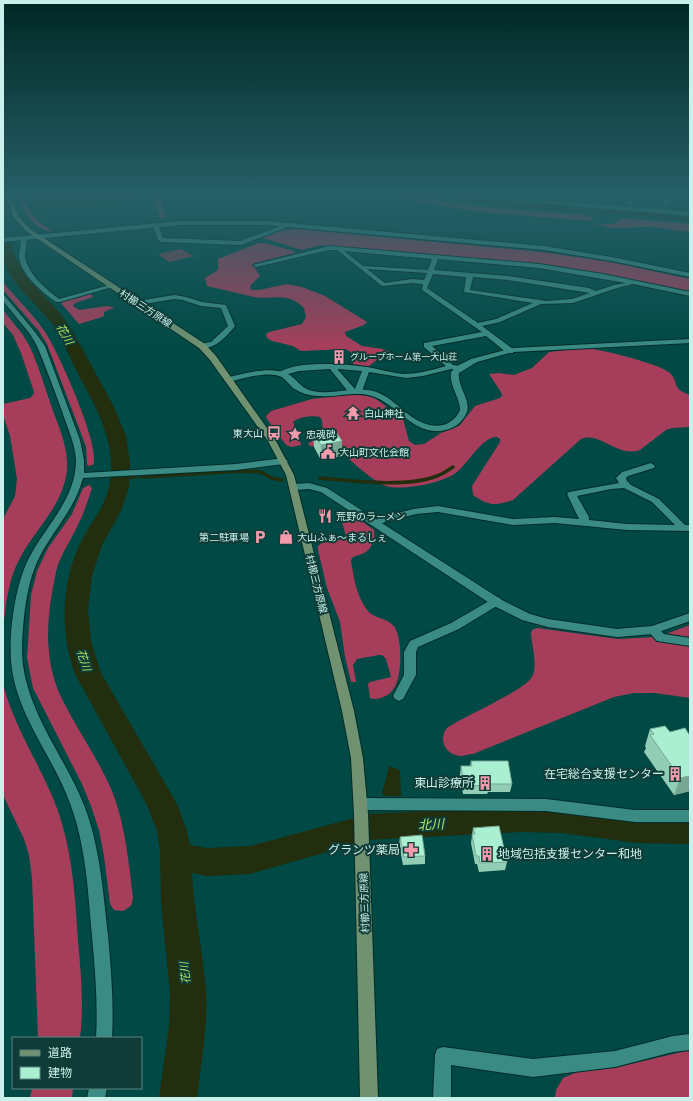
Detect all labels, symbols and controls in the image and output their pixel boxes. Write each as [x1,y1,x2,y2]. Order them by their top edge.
street label: 村櫛三方原線 [116,287,174,331]
water label: 花川 [53,321,77,348]
building icon: グループホーム第一大山荘 [331,349,347,365]
place label: グループホーム第一大山荘 [350,351,457,364]
temple icon: 白山神社 [345,405,361,421]
place label: 白山神社 [364,407,404,421]
bus stop icon: 東大山 [266,425,282,441]
place icon: 忠魂碑 [287,426,303,442]
place label: 東大山 [233,427,263,441]
place label: 忠魂碑 [306,428,336,442]
public building icon: 大山町文化会館 [320,444,336,460]
place label: 大山町文化会館 [339,446,409,460]
restaurant icon: 荒野のラーメン [317,508,333,524]
place label: 荒野のラーメン [336,510,406,524]
parking icon: 第二駐車場 [252,529,268,545]
shop icon: 大山ふぁ～まるしぇ [278,529,294,545]
place label: 第二駐車場 [199,531,249,545]
place label: 大山ふぁ～まるしぇ [297,531,387,545]
street label: 村櫛三方原線 [302,553,330,615]
water label: 花川 [73,647,94,674]
place label: 在宅総合支援センター [544,766,664,783]
building icon: 在宅総合支援センター [667,766,683,782]
place label: 東山診療所 [414,775,474,792]
building icon: 東山診療所 [477,775,493,791]
water label: 北川 [418,815,446,835]
place label: グランツ薬局 [328,842,400,859]
pharmacy icon: グランツ薬局 [403,842,419,858]
building icon: 地域包括支援センター和地 [479,846,495,862]
place label: 地域包括支援センター和地 [498,846,642,863]
street label: 村櫛三方原線 [357,873,373,933]
water label: 花川 [177,960,194,985]
legend [12,1037,142,1089]
text: 道路 [48,1045,72,1062]
text: 建物 [48,1065,72,1082]

